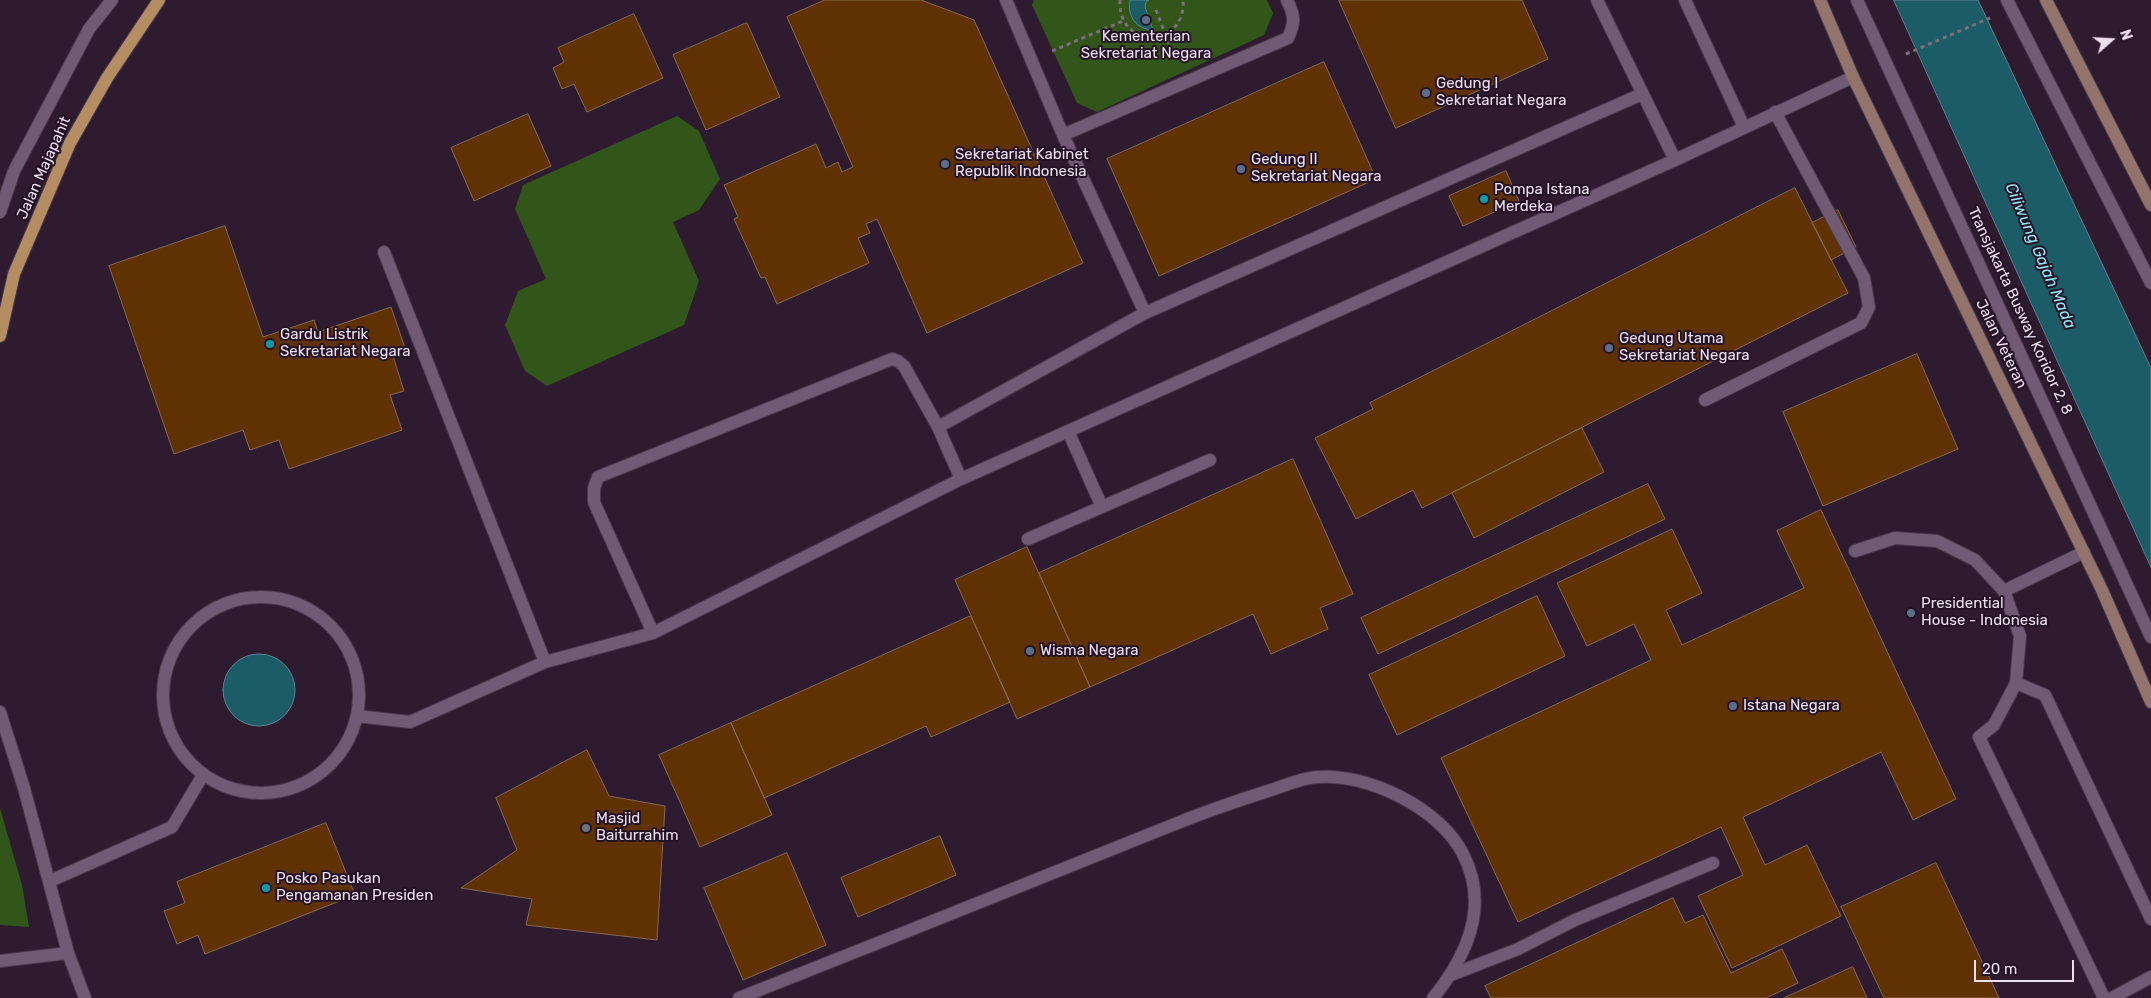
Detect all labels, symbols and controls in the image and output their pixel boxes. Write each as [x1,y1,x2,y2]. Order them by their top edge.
marker: Kementerian Sekretariat Negara [1140,14,1152,26]
north arrow [2086,15,2136,65]
text: N [2116,27,2135,42]
place label: Kementerian Sekretariat Negara [1081,28,1211,63]
place label: Gedung I Sekretariat Negara [1436,75,1567,110]
marker: Gedung I Sekretariat Negara [1420,87,1432,99]
street label: Jalan Majapahit [13,114,75,222]
place label: Sekretariat Kabinet Republik Indonesia [955,146,1089,181]
place label: Gedung II Sekretariat Negara [1251,151,1382,186]
marker: Sekretariat Kabinet Republik Indonesia [939,158,951,170]
marker: Gedung II Sekretariat Negara [1235,163,1247,175]
water label: Ciliwung Gajah Mada [2001,180,2079,332]
place label: Pompa Istana Merdeka [1494,181,1590,216]
marker: Pompa Istana Merdeka [1478,193,1490,205]
street label: Transjakarta Busway Koridor 2, 8 [1964,204,2076,418]
street label: Jalan Veteran [1972,296,2030,392]
place label: Gardu Listrik Sekretariat Negara [280,326,411,361]
place label: Gedung Utama Sekretariat Negara [1619,330,1750,365]
marker: Gardu Listrik Sekretariat Negara [264,338,276,350]
marker: Gedung Utama Sekretariat Negara [1603,342,1615,354]
place label: Presidential House - Indonesia [1921,595,2048,630]
marker: Presidential House - Indonesia [1905,607,1917,619]
place label: Wisma Negara [1040,642,1139,660]
marker: Wisma Negara [1024,645,1036,657]
place label: Istana Negara [1743,697,1840,715]
marker: Istana Negara [1727,700,1739,712]
place label: Masjid Baiturrahim [596,810,678,845]
marker: Masjid Baiturrahim [580,822,592,834]
place label: Posko Pasukan Pengamanan Presiden [276,870,433,905]
marker: Posko Pasukan Pengamanan Presiden [260,882,272,894]
scale bar [1976,950,2076,982]
text: 20 m [1982,960,2017,978]

